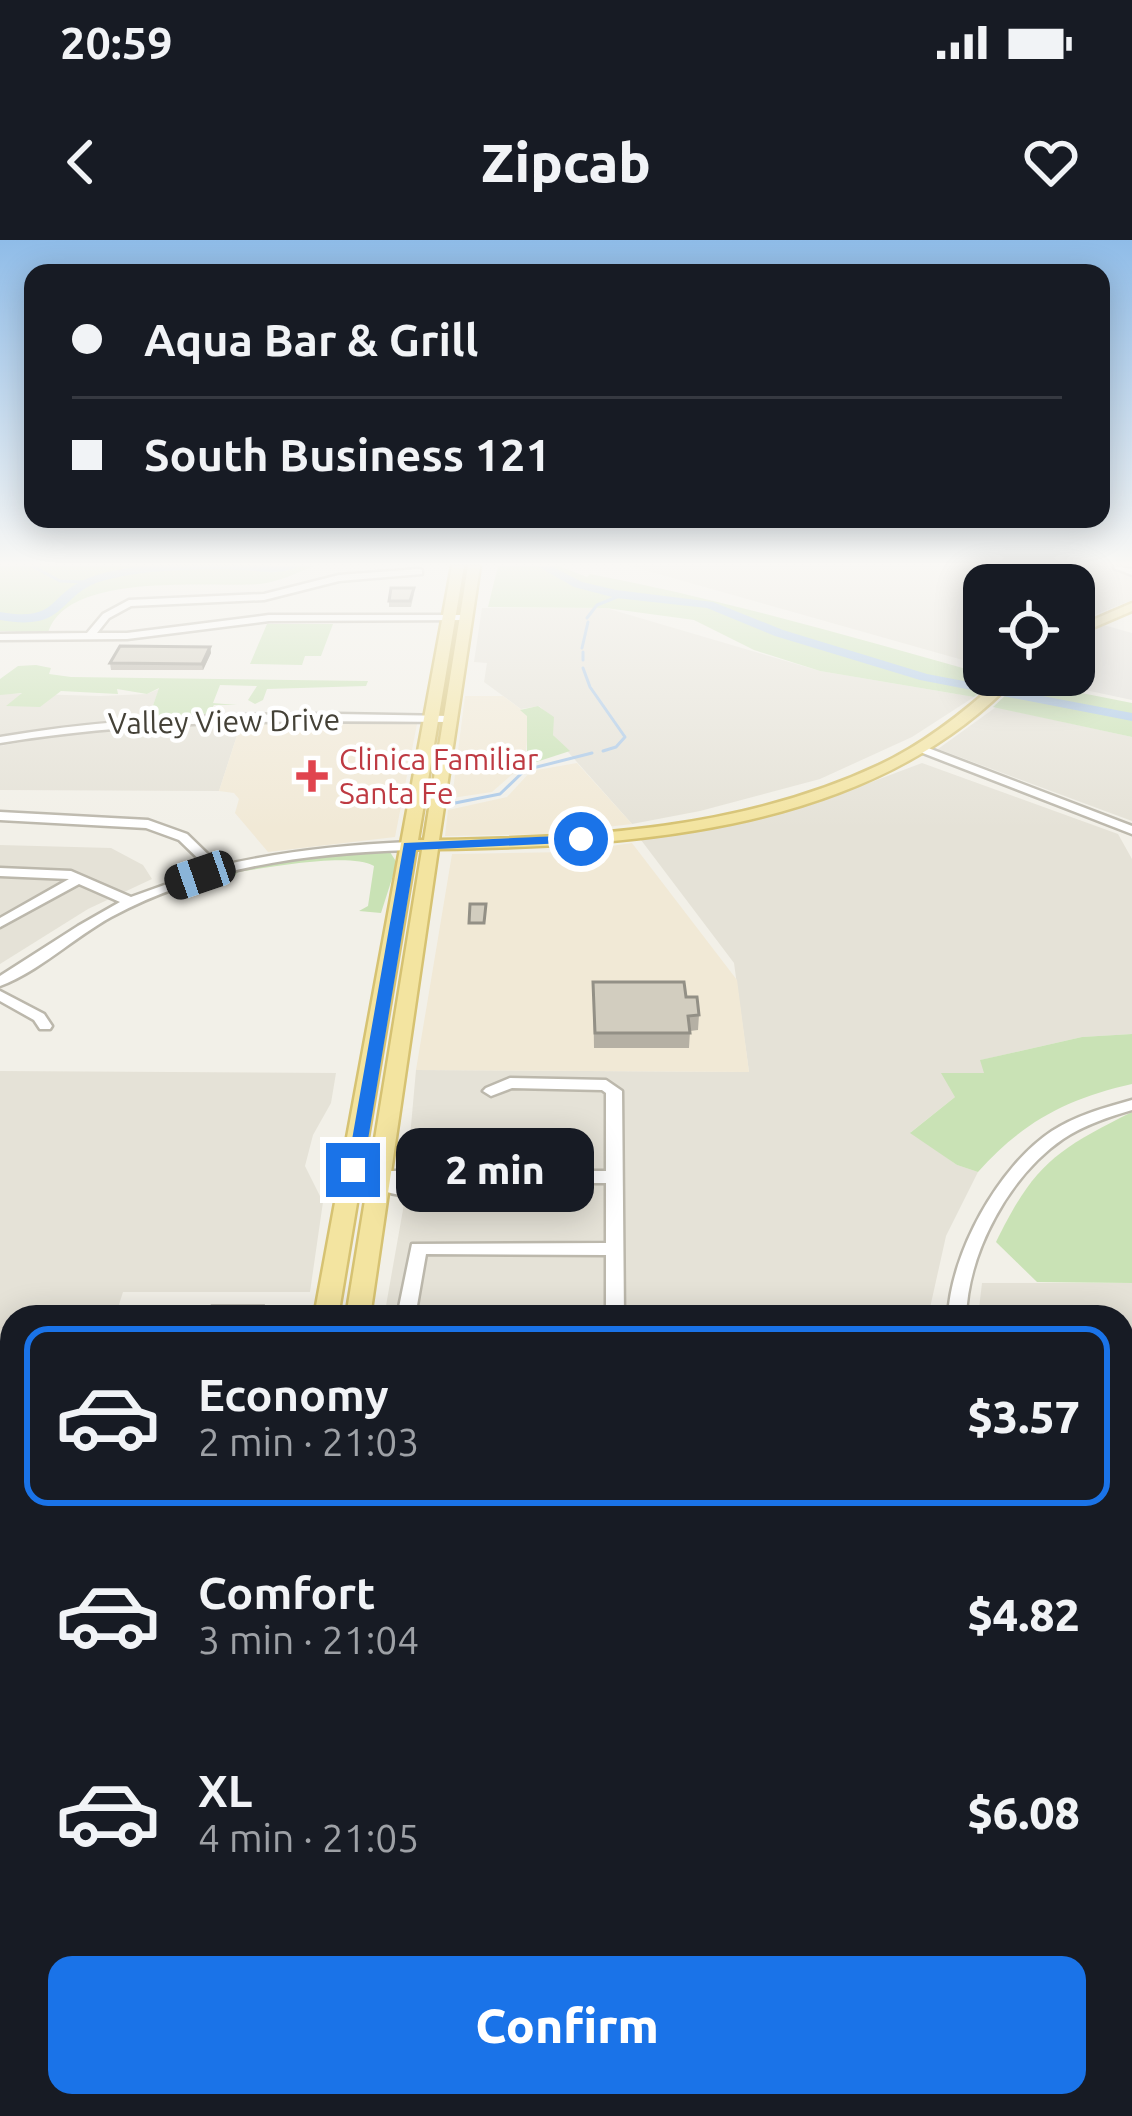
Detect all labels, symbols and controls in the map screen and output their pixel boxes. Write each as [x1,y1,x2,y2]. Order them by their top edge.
text: 20:59 [60,17,173,68]
icon: back [48,129,114,195]
icon: heart [1018,129,1084,195]
text: Zipcab [481,132,651,192]
text: Aqua Bar & Grill [144,314,478,365]
text: South Business 121 [144,429,551,480]
map controls [963,564,1095,696]
button: locate [963,564,1095,696]
street label: Valley View Drive [107,702,341,740]
place label: Clinica Familiar Santa Fe [339,742,539,810]
marker: Clinica Familiar Santa Fe [296,760,328,792]
route start [554,812,608,866]
car [160,846,240,904]
callout: 2 min [395,1128,593,1212]
route end [326,1143,380,1197]
text: 2 min [445,1148,545,1191]
icon: car [54,1362,162,1470]
text: Economy [198,1369,389,1420]
text: $3.57 [967,1391,1080,1442]
text: 2 min · 21:03 [198,1420,419,1463]
icon: car [54,1560,162,1668]
text: Comfort [198,1567,375,1618]
text: $4.82 [967,1589,1080,1640]
text: 3 min · 21:04 [198,1618,419,1661]
icon: car [54,1758,162,1866]
text: XL [198,1765,252,1816]
text: $6.08 [967,1787,1080,1838]
text: 4 min · 21:05 [198,1816,419,1859]
button: Confirm [48,1956,1086,2094]

